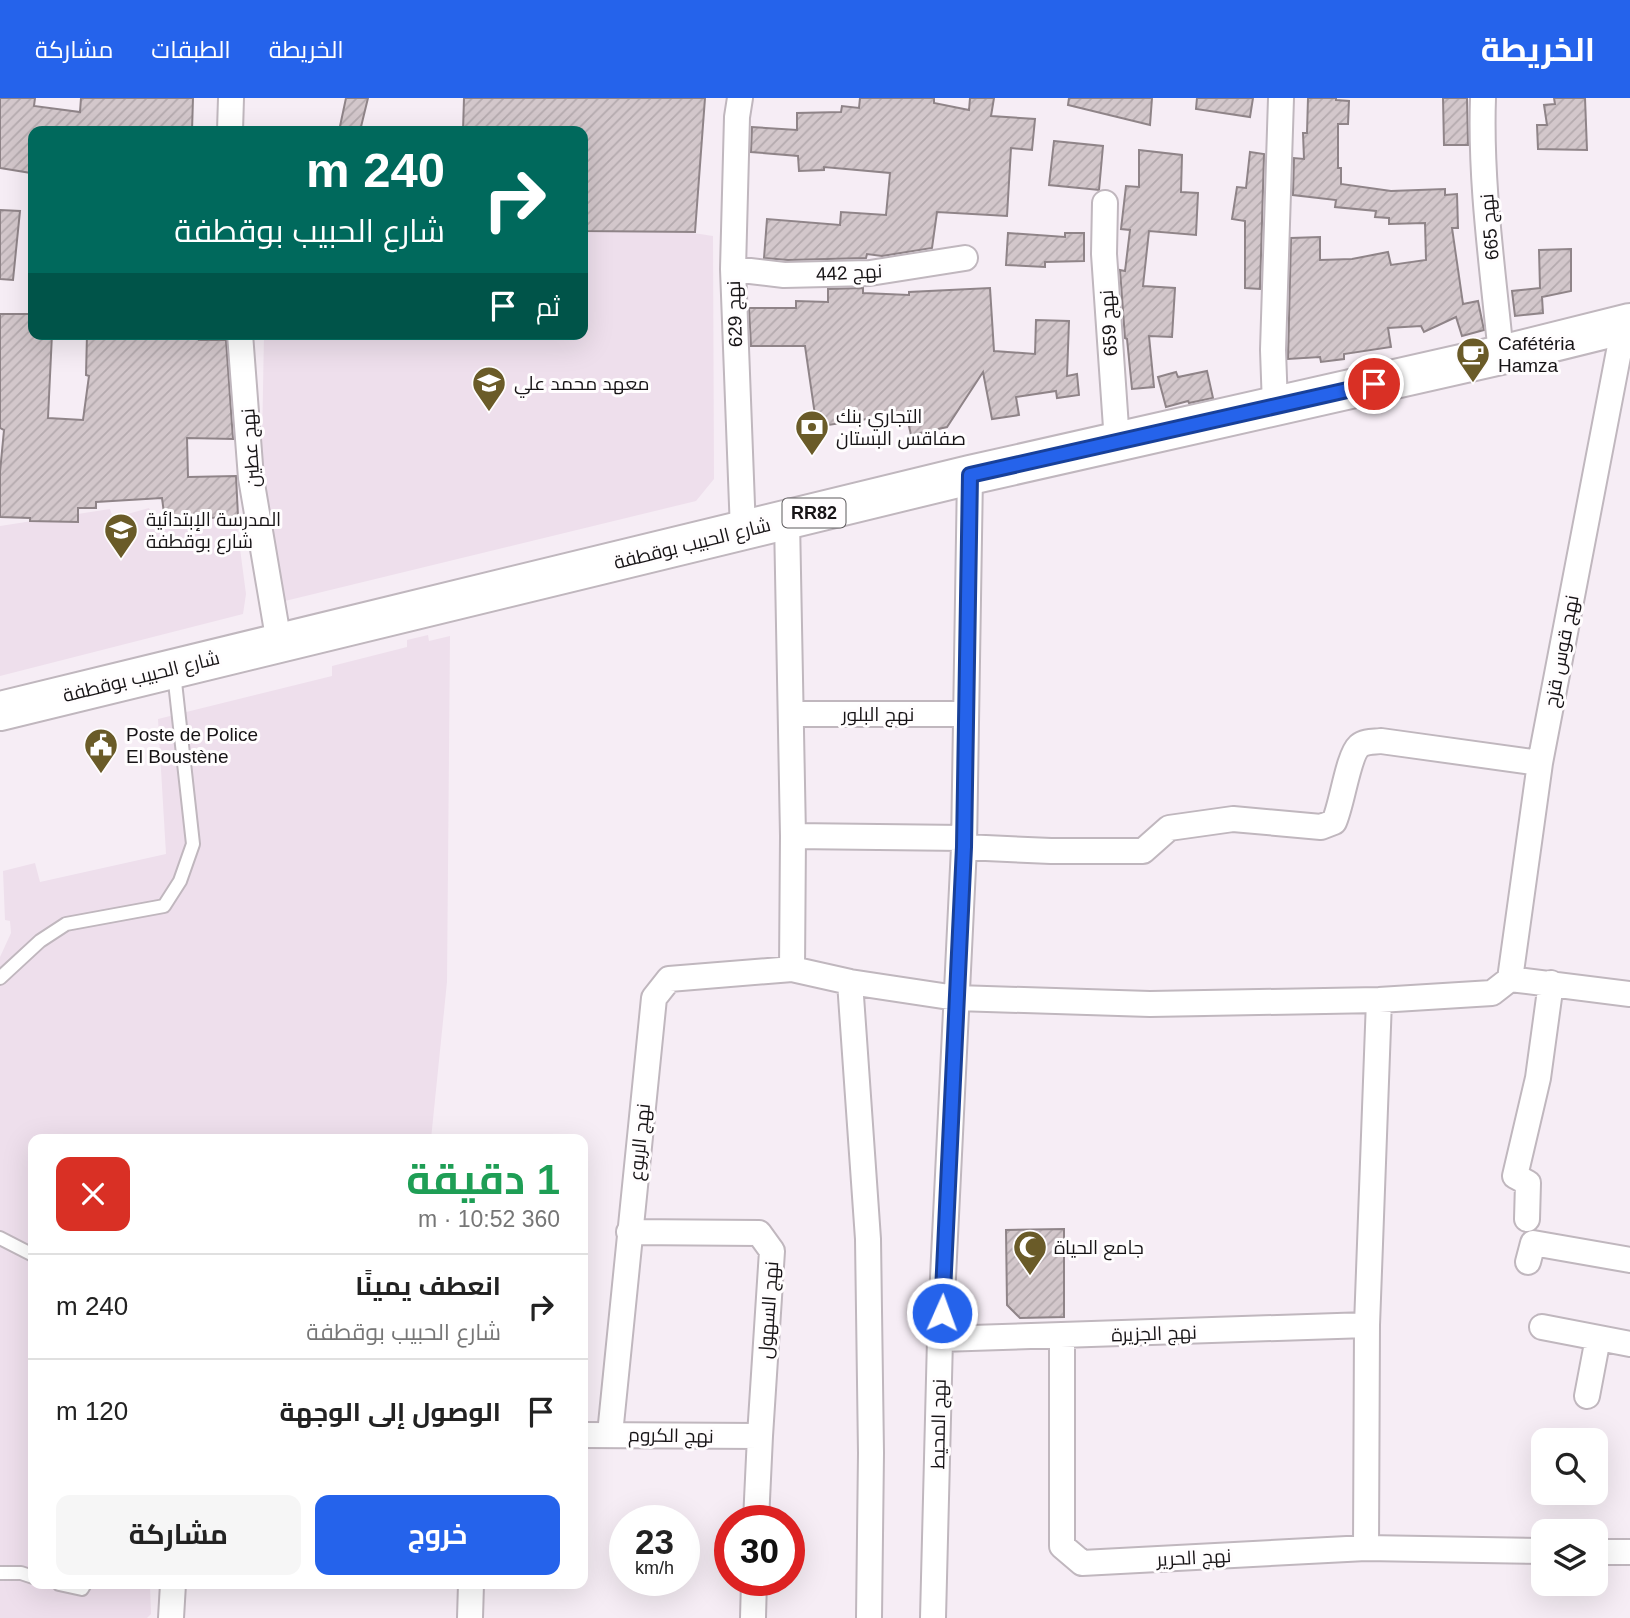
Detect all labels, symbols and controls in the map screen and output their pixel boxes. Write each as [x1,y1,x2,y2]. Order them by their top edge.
text: الخريطة [1481,31,1595,68]
text: مشاركة [35,36,113,63]
text: الطبقات [151,36,231,63]
text: الخريطة [269,36,344,63]
text: 240 m [306,143,445,197]
icon: right [469,154,560,245]
street label: نهج 665 [1476,193,1506,261]
text: شارع الحبيب بوقطفة [174,213,445,249]
street label: نهج 442 [815,260,883,288]
street label: نهج 629 [723,280,749,348]
icon: arrive [484,287,522,325]
street label: نهج 659 [1096,289,1124,357]
text: ثم [536,292,560,322]
place label: Cafétéria Hamza [1498,333,1576,376]
cafe icon: Cafétéria Hamza [1454,335,1492,384]
pin [1344,354,1404,414]
school or university icon: معهد محمد علي [470,364,508,413]
icon: arrive [1355,365,1393,403]
place label: معهد محمد علي [514,373,649,398]
place label: التجاري بنك صفاقس البستان [836,406,966,450]
street label: نهج عطين [237,408,267,488]
bank icon: التجاري بنك صفاقس البستان [793,408,831,457]
road number: RR82 [782,498,846,528]
place label: المدرسة الإبتدائية شارع بوقطفة [146,509,281,555]
school or university icon: المدرسة الإبتدائية شارع بوقطفة [102,511,140,560]
street label: شارع الحبيب بوقطفة [612,514,773,576]
street label: نهج قوس قزح [1540,593,1586,710]
street label: شارع الحبيب بوقطفة [61,647,222,709]
street label: نهج البلور [841,704,914,728]
place label: Poste de Police El Boustène [126,724,258,767]
public building icon: Poste de Police El Boustène [82,726,120,775]
street label: نهج الربوع [625,1102,657,1182]
text: 1 دقيقة [406,1156,560,1203]
button: close [56,1157,130,1231]
text: 360 m · 10:52 [418,1206,560,1232]
mosque icon: جامع الحياة [1011,1228,1049,1277]
place label: جامع الحياة [1054,1237,1144,1261]
street label: نهج السهول [755,1261,785,1360]
text: انعطف يمينًا [355,1271,501,1301]
position arrow [905,1276,979,1350]
icon: right [522,1288,560,1326]
text: 240 m [56,1291,128,1321]
text: شارع الحبيب بوقطفة [306,1319,501,1345]
street label: نهج الجزيرة [1111,1322,1197,1348]
street label: نهج المحيط [927,1379,953,1469]
icon: arrive [522,1393,560,1431]
text: 120 m [56,1396,128,1426]
text: الوصول إلى الوجهة [279,1397,501,1427]
street label: نهج الكروم [628,1424,714,1450]
map controls [1531,1428,1608,1596]
button: search [1531,1428,1608,1505]
button: مشاركة [56,1495,301,1575]
button: خروج [315,1495,560,1575]
speed limit sign: 30 [714,1505,805,1596]
button: layers [1531,1519,1608,1596]
text: 23 [635,1522,674,1561]
street label: نهج الحرير [1155,1545,1232,1573]
text: km/h [635,1558,674,1578]

